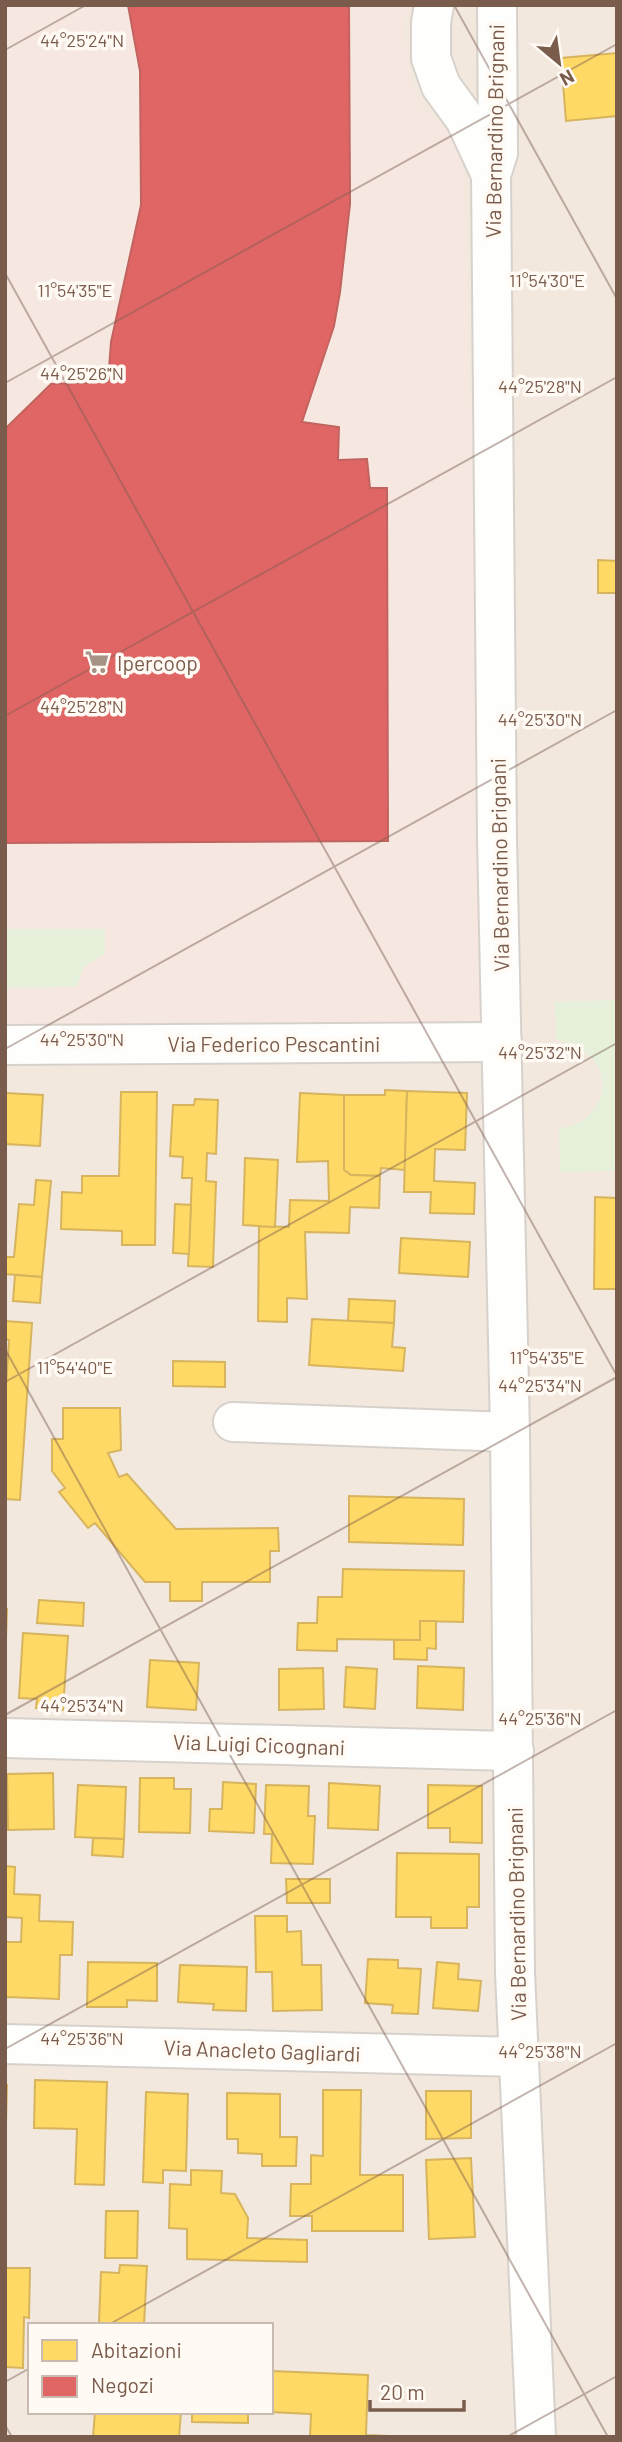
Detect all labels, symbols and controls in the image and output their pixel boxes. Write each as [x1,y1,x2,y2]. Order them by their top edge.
street label: Via Bernardino Brignani [480,24,508,238]
north arrow [524,28,594,98]
text: 44°25'24"N [40,29,124,51]
text: N [556,65,579,91]
text: 11°54'30"E [509,269,585,291]
text: 11°54'35"E [38,279,112,301]
text: 44°25'26"N [40,362,124,384]
text: 44°25'28"N [498,375,582,397]
supermarket icon: Ipercoop [83,648,111,676]
place label: Ipercoop [117,650,198,675]
text: 44°25'28"N [40,695,124,717]
text: 44°25'30"N [498,708,582,730]
street label: Via Bernardino Brignani [485,758,513,972]
text: 44°25'30"N [40,1028,124,1050]
street label: Via Federico Pescantini [168,1031,380,1056]
text: 44°25'32"N [498,1041,582,1063]
text: 11°54'35"E [510,1346,584,1368]
text: 11°54'40"E [37,1356,113,1378]
text: 44°25'34"N [498,1374,582,1396]
text: 44°25'34"N [40,1694,124,1716]
text: 44°25'36"N [498,1707,582,1729]
street label: Via Luigi Cicognani [172,1728,346,1760]
street label: Via Bernardino Brignani [502,1807,530,2021]
text: 44°25'36"N [40,2027,124,2049]
street label: Via Anacleto Gagliardi [163,2034,361,2066]
text: 44°25'38"N [498,2040,582,2062]
legend [28,2323,273,2414]
text: Abitazioni [91,2337,182,2362]
scale bar [370,2368,464,2412]
text: Negozi [91,2372,154,2397]
text: 20 m [380,2379,425,2404]

